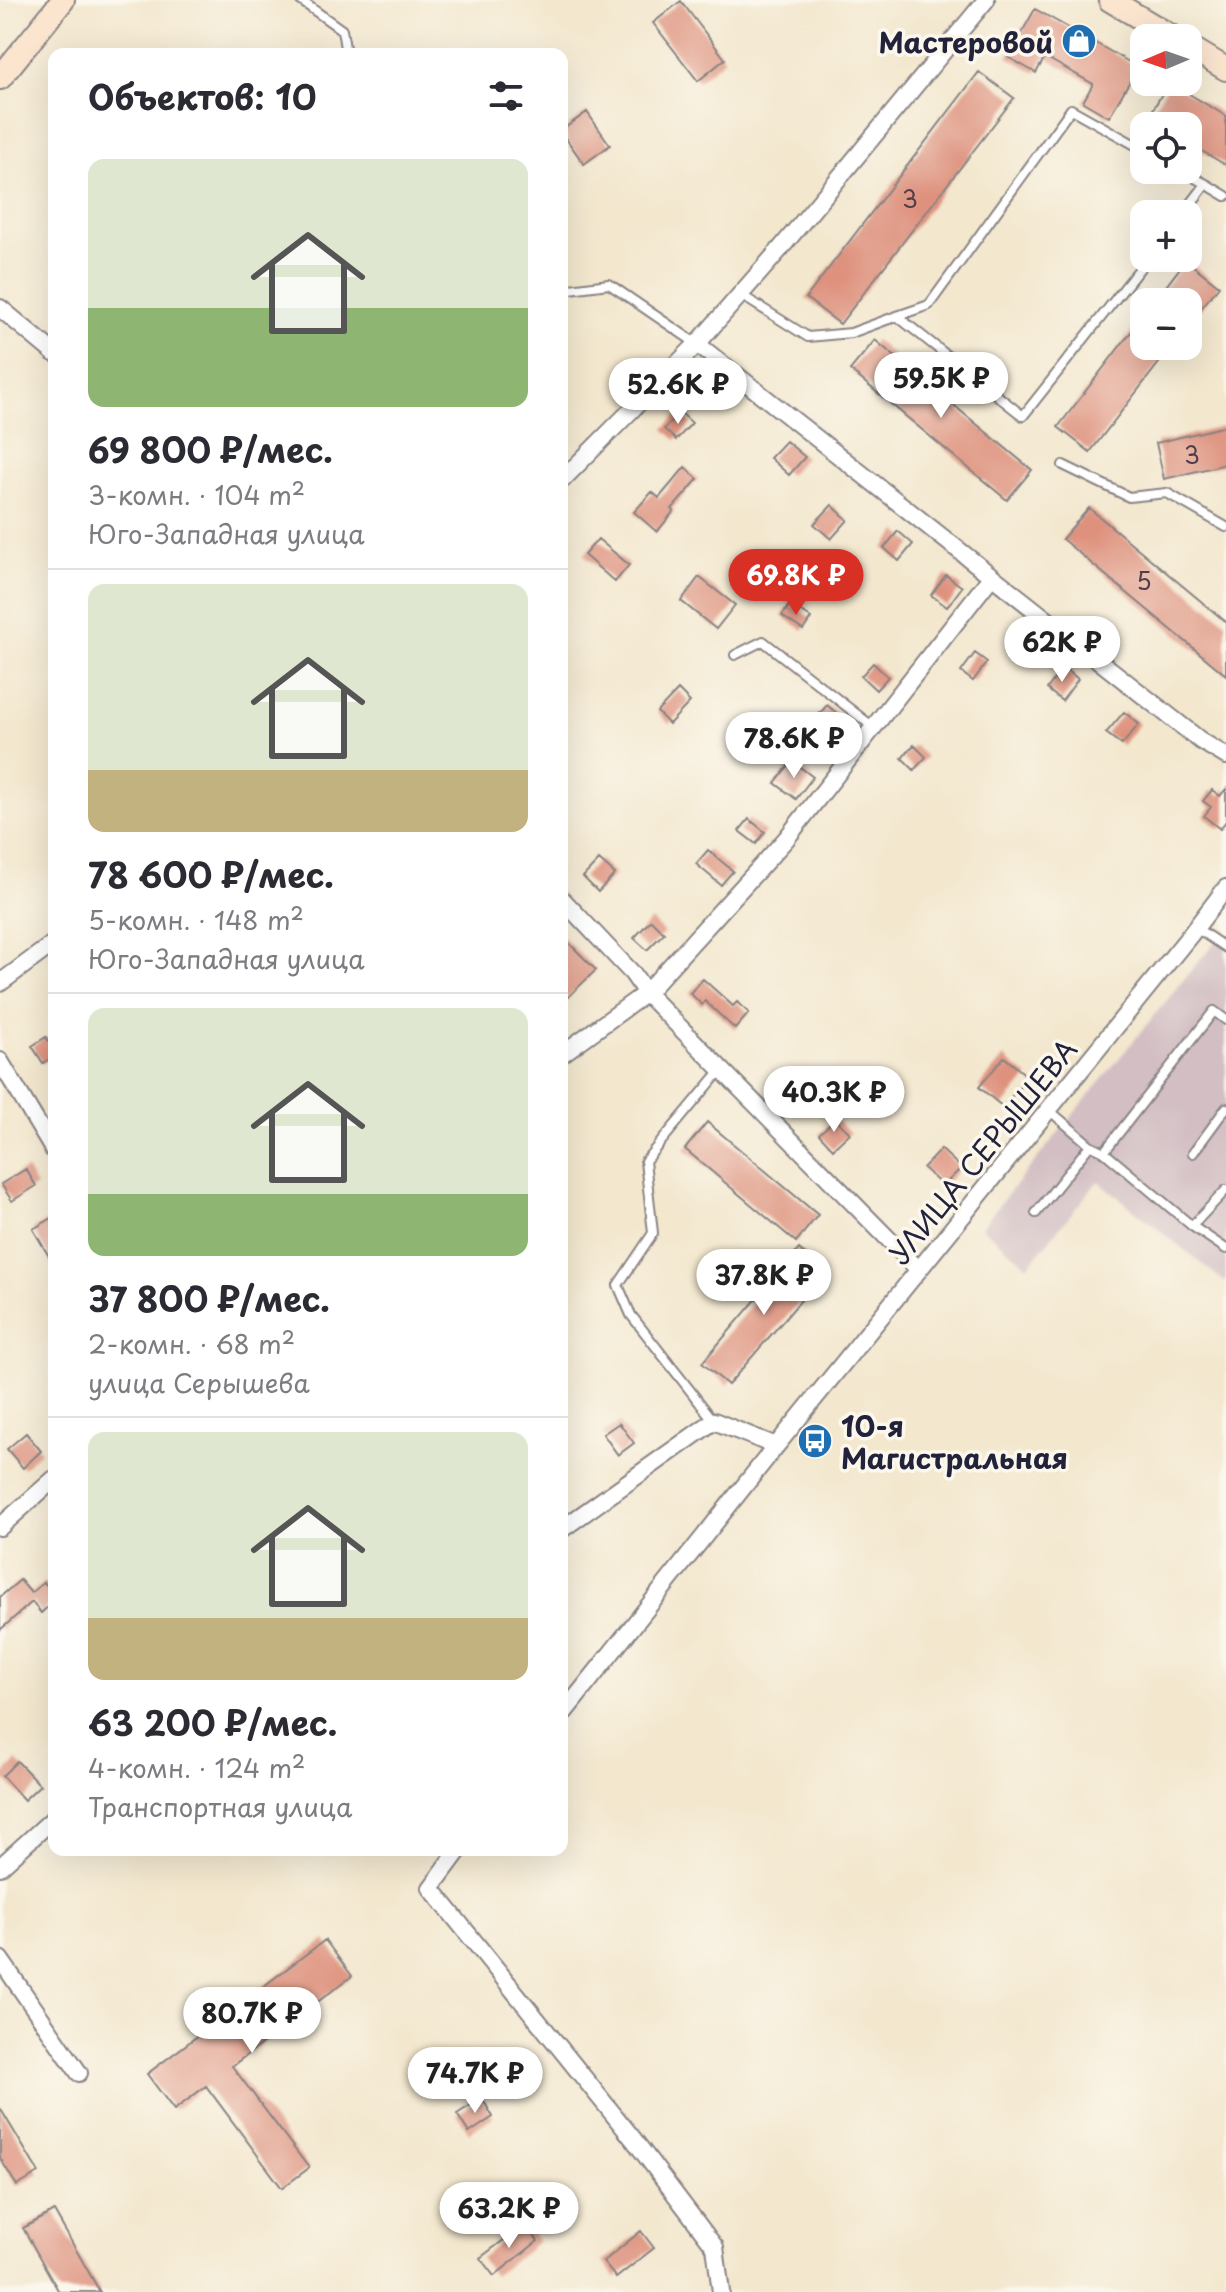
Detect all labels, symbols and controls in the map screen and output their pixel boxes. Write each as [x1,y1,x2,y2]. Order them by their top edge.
place label: Мастеровой [879,20,1053,63]
shop icon: Мастеровой [1060,22,1098,60]
north arrow [1130,24,1202,96]
map controls [1130,24,1202,360]
text: Объектов: 10 [88,70,316,122]
icon: filters [484,74,528,118]
button: locate [1130,112,1202,184]
house number: 3 [902,180,918,216]
button: + [1130,200,1202,272]
icon: home [236,211,380,355]
button: − [1130,288,1202,360]
pin: 59.5K ₽ [867,352,1015,420]
pin: 52.6K ₽ [604,358,752,426]
text: 59.5K ₽ [892,358,990,397]
text: 52.6K ₽ [627,364,729,403]
text: 69 800 ₽/мес. [88,423,333,475]
house number: 3 [1184,436,1200,472]
text: 3-комн. · 104 m² [88,475,305,514]
text: Юго-Западная улица [88,514,365,553]
pin: 69.8K ₽ [722,549,870,617]
text: 69.8K ₽ [746,555,846,594]
house number: 5 [1136,562,1152,598]
pin: 62K ₽ [1006,616,1118,684]
text: 62K ₽ [1022,622,1102,661]
icon: home [236,636,380,780]
pin: 78.6K ₽ [720,712,868,780]
text: 78.6K ₽ [743,718,845,757]
text: 78 600 ₽/мес. [88,848,334,900]
text: 5-комн. · 148 m² [88,900,304,939]
text: Юго-Западная улица [88,939,365,978]
street label: УЛИЦА СЕРЫШЕВА [878,1029,1086,1273]
icon: home [236,1060,380,1204]
pin: 40.3K ₽ [760,1066,908,1134]
text: 40.3K ₽ [781,1072,887,1111]
pin: 37.8K ₽ [690,1249,838,1317]
text: 37.8K ₽ [714,1255,814,1294]
text: 37 800 ₽/мес. [88,1272,330,1324]
text: 2-комн. · 68 m² [88,1324,295,1363]
text: улица Серышева [88,1363,310,1402]
place label: 10-я Магистральная [841,1404,1068,1479]
bus stop icon: 10-я Магистральная [796,1422,834,1460]
icon: home [236,1484,380,1628]
text: 63 200 ₽/мес. [88,1696,337,1748]
text: 4-комн. · 124 m² [88,1748,306,1787]
text: Транспортная улица [88,1787,352,1826]
pin: 80.7K ₽ [178,1987,326,2055]
text: 80.7K ₽ [201,1993,303,2032]
pin: 74.7K ₽ [401,2047,549,2115]
text: 74.7K ₽ [426,2053,524,2092]
pin: 63.2K ₽ [435,2182,583,2250]
text: 63.2K ₽ [458,2188,560,2227]

